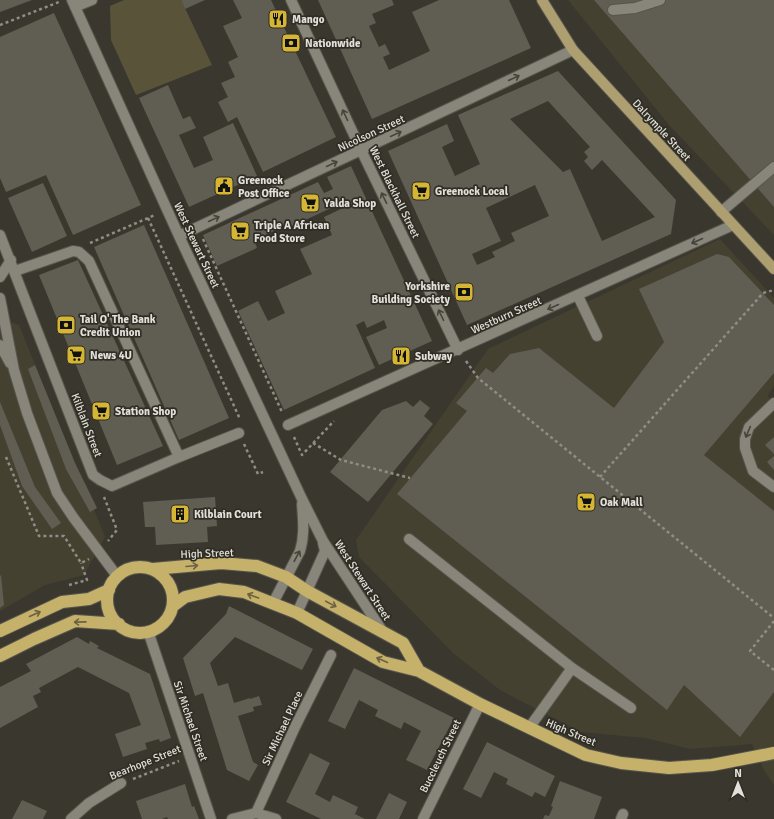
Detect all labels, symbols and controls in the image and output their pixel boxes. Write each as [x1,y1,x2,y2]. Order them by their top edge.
restaurant icon: Mango [267,8,289,30]
place label: Mango [292,13,325,26]
bank icon: Nationwide [280,32,302,54]
place label: Nationwide [305,37,361,50]
one-way arrow [508,74,520,81]
street label: Dalrymple Street [630,97,694,164]
one-way arrow [341,109,348,121]
street label: Nicolson Street [336,112,407,155]
one-way arrow [390,130,402,137]
street label: West Blackhall Street [367,144,423,240]
one-way arrow [325,160,337,167]
place label: Greenock Post Office [238,174,290,200]
public building icon: Greenock Post Office [213,175,235,197]
supermarket icon: Greenock Local [410,180,432,202]
place label: Greenock Local [435,185,509,198]
supermarket icon: Yalda Shop [299,192,321,214]
one-way arrow [380,192,387,204]
place label: Yalda Shop [323,197,376,210]
street label: West Stewart Street [171,200,222,290]
one-way arrow [208,215,220,222]
place label: Triple A African Food Store [254,219,329,245]
supermarket icon: Triple A African Food Store [229,220,251,242]
one-way arrow [692,238,704,246]
place label: Yorkshire Building Society [371,280,451,306]
bank icon: Yorkshire Building Society [453,281,475,303]
street label: Westburn Street [469,294,544,337]
one-way arrow [548,303,560,311]
one-way arrow [437,309,444,321]
place label: Tail O' The Bank Credit Union [80,313,156,339]
bank icon: Tail O' The Bank Credit Union [55,314,77,336]
supermarket icon: News 4U [65,344,87,366]
restaurant icon: Subway [390,345,412,367]
place label: News 4U [90,349,132,362]
place label: Subway [415,350,453,363]
street label: Kilblain Street [68,391,105,459]
supermarket icon: Station Shop [90,400,112,422]
place label: Station Shop [115,405,176,418]
one-way arrow [744,425,751,437]
supermarket icon: Oak Mall [575,491,597,513]
place label: Oak Mall [600,496,643,509]
building icon: Kilblain Court [169,503,191,525]
place label: Kilblain Court [194,508,262,521]
street label: West Stewart Street [332,538,394,623]
street label: High Street [180,546,234,561]
one-way arrow [294,550,301,562]
one-way arrow [185,562,198,569]
one-way arrow [248,591,260,599]
one-way arrow [325,601,337,608]
one-way arrow [28,610,40,617]
one-way arrow [74,618,87,626]
one-way arrow [376,656,388,663]
street label: Sir Michael Street [171,679,210,763]
street label: Sir Michael Place [259,689,305,768]
street label: High Street [544,716,598,749]
street label: Buccleuch Street [417,717,464,795]
street label: Bearhope Street [108,742,183,783]
north arrow [718,763,758,803]
text: N [734,767,742,780]

